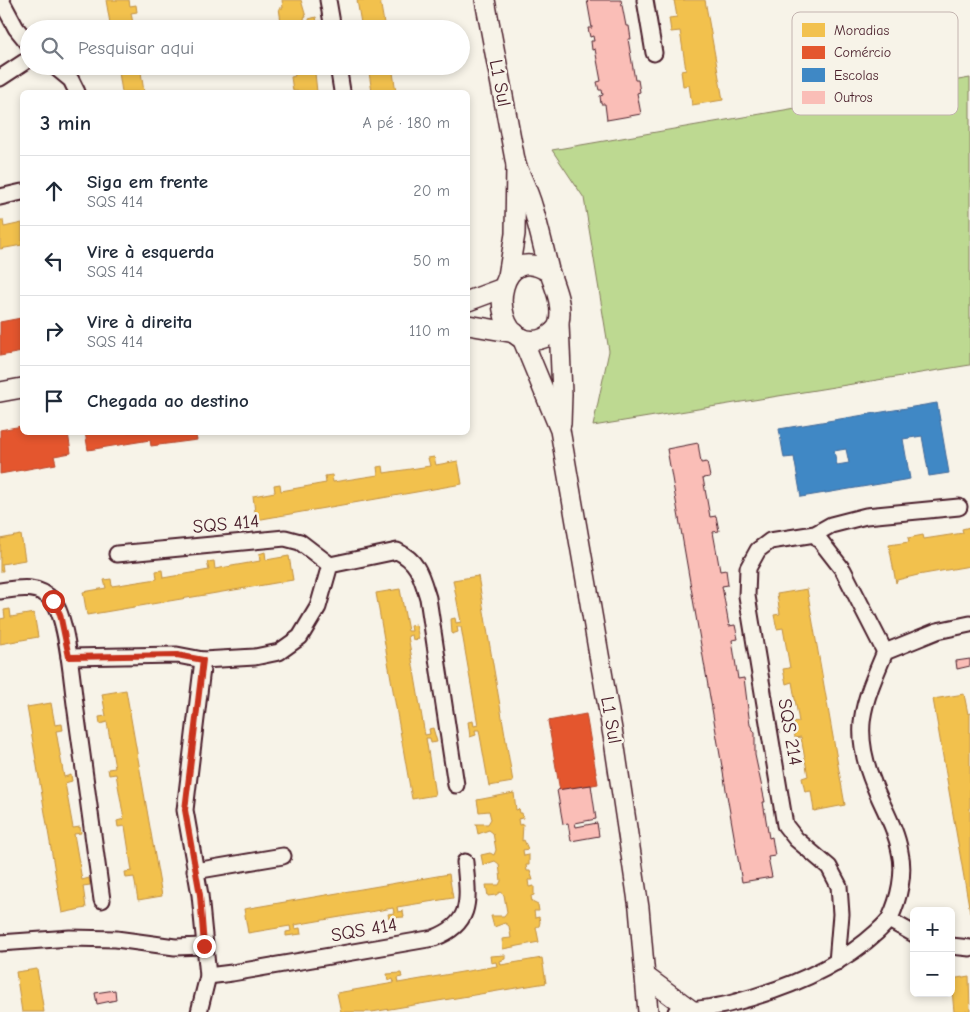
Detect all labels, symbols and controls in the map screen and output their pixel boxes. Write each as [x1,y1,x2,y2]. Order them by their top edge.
legend [792,12,958,115]
search box [20,20,470,75]
text: Moradias [834,22,889,39]
icon: search [38,34,66,62]
text: Pesquisar aqui [78,37,194,59]
text: Comércio [834,44,891,61]
street label: L1 Sul [485,57,515,109]
text: Escolas [834,67,879,84]
text: Outros [834,89,873,106]
text: 3 min [40,111,91,135]
text: A pé · 180 m [362,114,450,132]
text: Siga em frente [87,171,208,193]
icon: ahead [40,177,68,205]
text: 20 m [413,182,450,200]
text: SQS 414 [87,193,143,211]
text: Vire à esquerda [87,241,214,263]
icon: left [40,247,68,275]
text: 50 m [413,252,450,270]
text: SQS 414 [87,263,143,281]
text: Vire à direita [87,311,192,333]
icon: right [40,317,68,345]
text: 110 m [409,322,450,340]
text: SQS 414 [87,333,143,351]
icon: arrive [40,387,68,415]
text: Chegada ao destino [87,390,249,412]
street label: SQS 414 [192,510,260,538]
route start [42,590,65,613]
street label: L1 Sul [596,695,626,745]
street label: SQS 214 [773,697,807,767]
map controls [910,907,955,997]
button: + [910,907,955,952]
street label: SQS 414 [329,913,399,947]
route end [193,935,216,958]
button: − [910,952,955,997]

